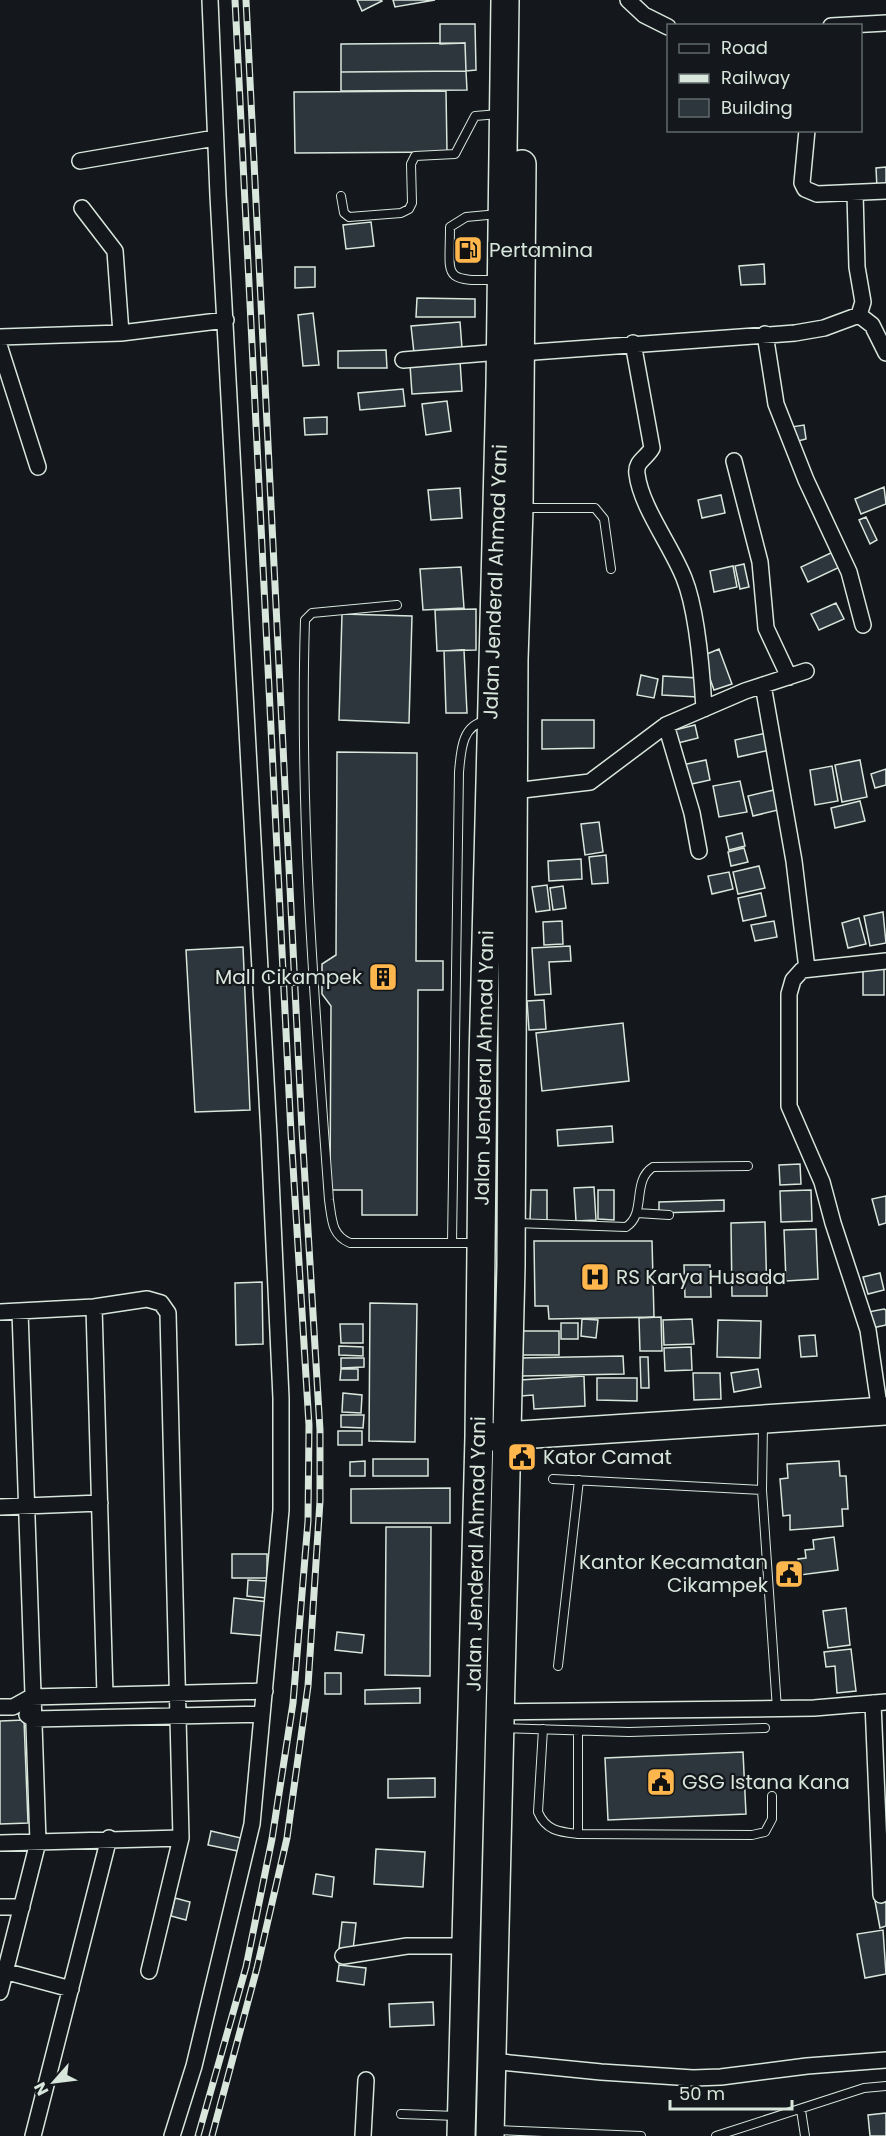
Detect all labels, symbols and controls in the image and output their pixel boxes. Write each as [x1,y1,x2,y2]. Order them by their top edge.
legend [667,24,862,132]
text: Road [721,35,768,60]
text: Railway [721,65,790,90]
text: Building [721,95,793,120]
fuel station icon: Pertamina [452,234,484,266]
place label: Pertamina [489,236,593,264]
street label: Jalan Jenderal Ahmad Yani [476,444,514,720]
street label: Jalan Jenderal Ahmad Yani [468,930,500,1206]
building icon: Mall Cikampek [367,961,399,993]
place label: Mall Cikampek [215,963,363,991]
hospital icon: RS Karya Husada [579,1261,611,1293]
place label: RS Karya Husada [616,1263,786,1291]
street label: Jalan Jenderal Ahmad Yani [460,1416,492,1692]
public building icon: Kator Camat [506,1441,538,1473]
place label: Kator Camat [543,1443,672,1471]
place label: Kantor Kecamatan Cikampek [579,1548,769,1599]
public building icon: Kantor Kecamatan Cikampek [773,1558,805,1590]
public building icon: GSG Istana Kana [645,1766,677,1798]
place label: GSG Istana Kana [682,1768,850,1796]
north arrow [24,2052,84,2112]
scale bar [670,2073,792,2111]
text: N [28,2078,54,2100]
text: 50 m [679,2081,725,2106]

